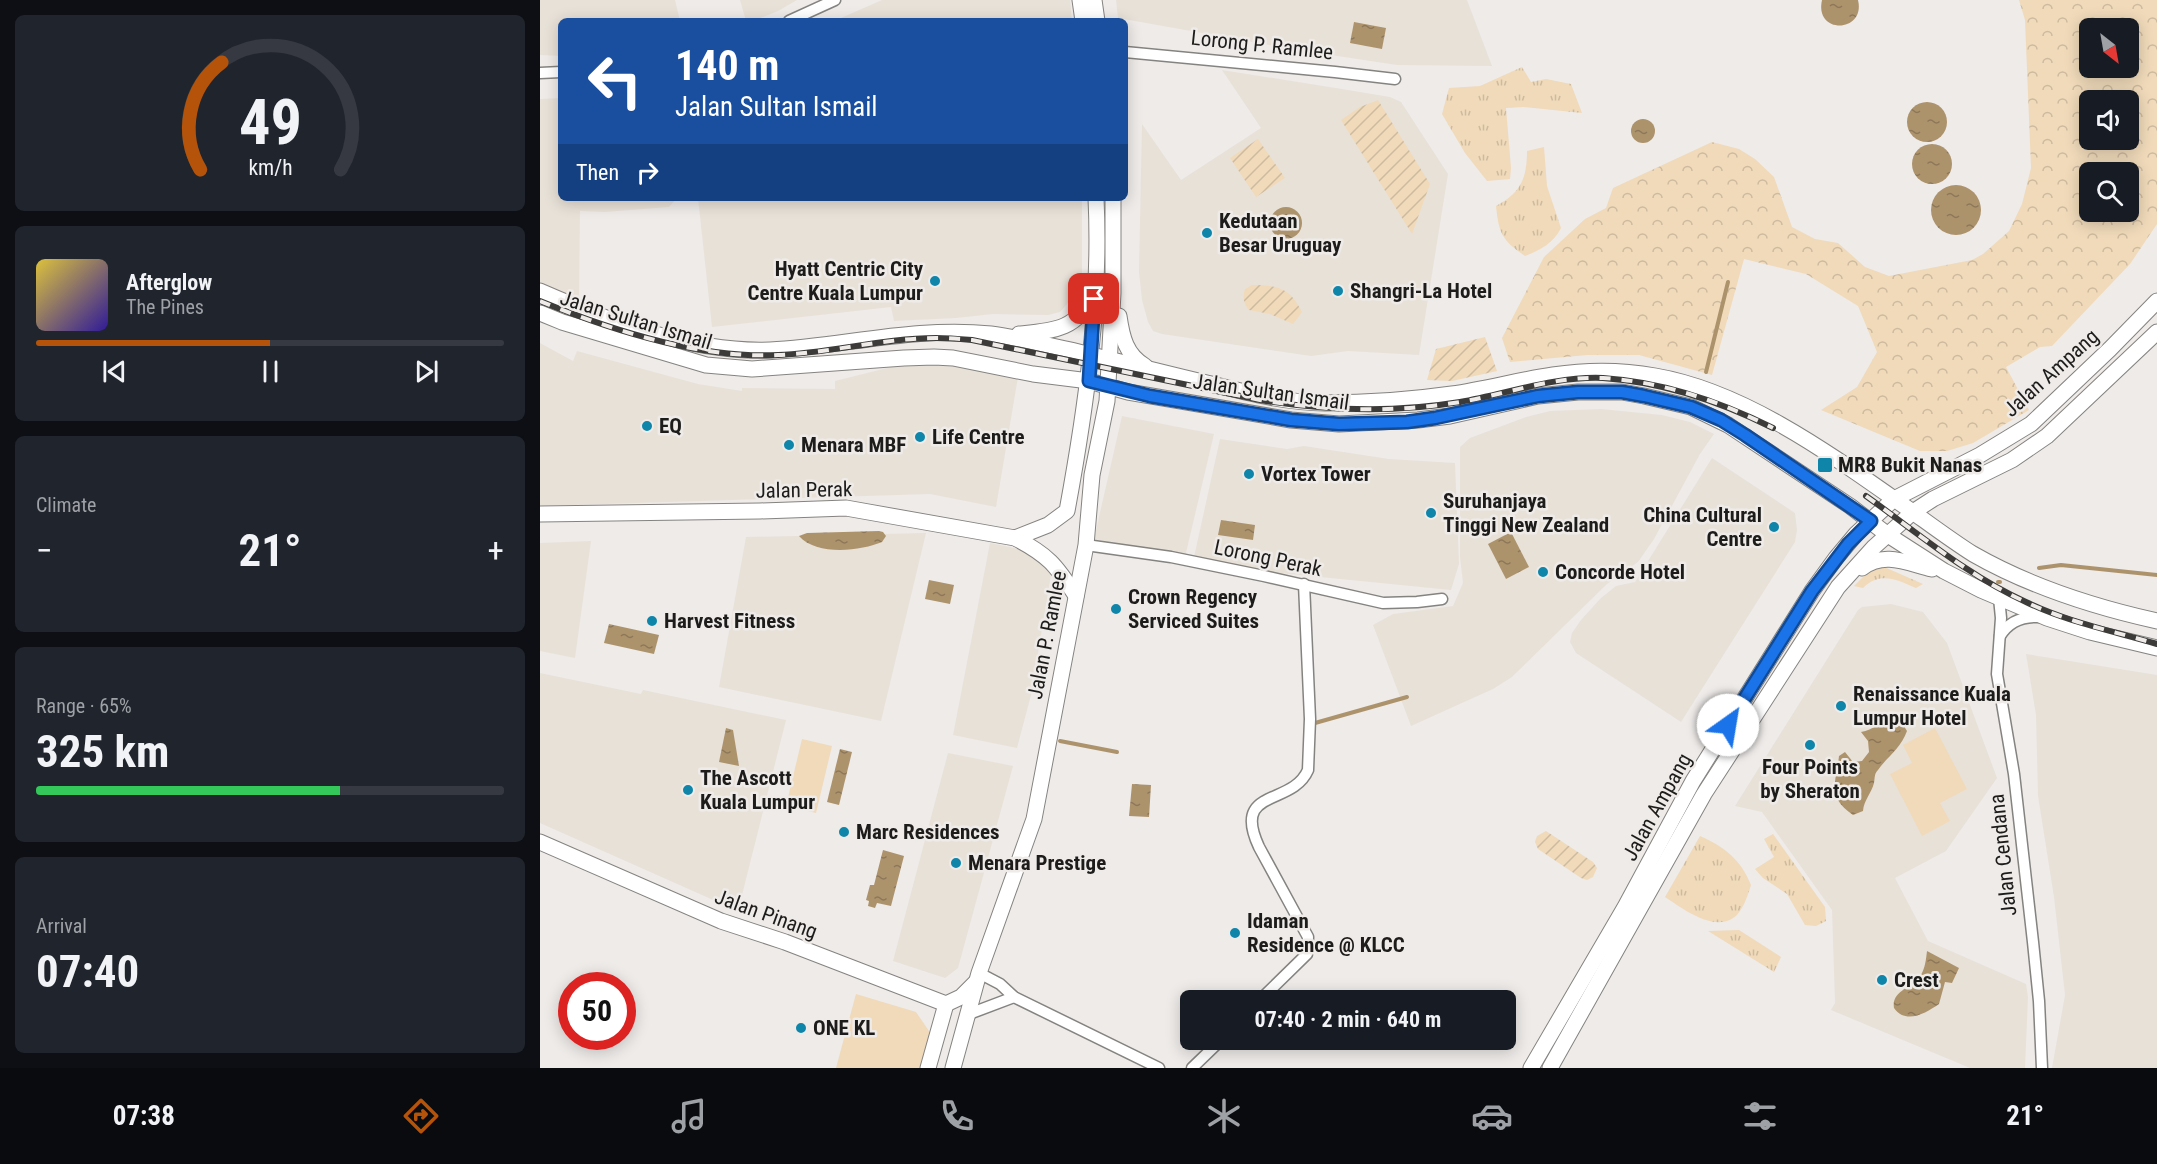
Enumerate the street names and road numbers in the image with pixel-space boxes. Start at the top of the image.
street label: Lorong P. Ramlee [1190,26,1334,64]
street label: Jalan Sultan Ismail [557,285,715,355]
street label: Jalan Ampang [1999,324,2103,422]
street label: Jalan Sultan Ismail [1191,369,1351,415]
street label: Jalan Perak [755,477,853,503]
street label: Lorong Perak [1212,535,1325,581]
street label: Jalan P. Ramlee [1023,569,1071,701]
street label: Jalan Ampang [1618,749,1696,865]
street label: Jalan Cendana [1985,793,2021,917]
street label: Jalan Pinang [711,884,821,944]

